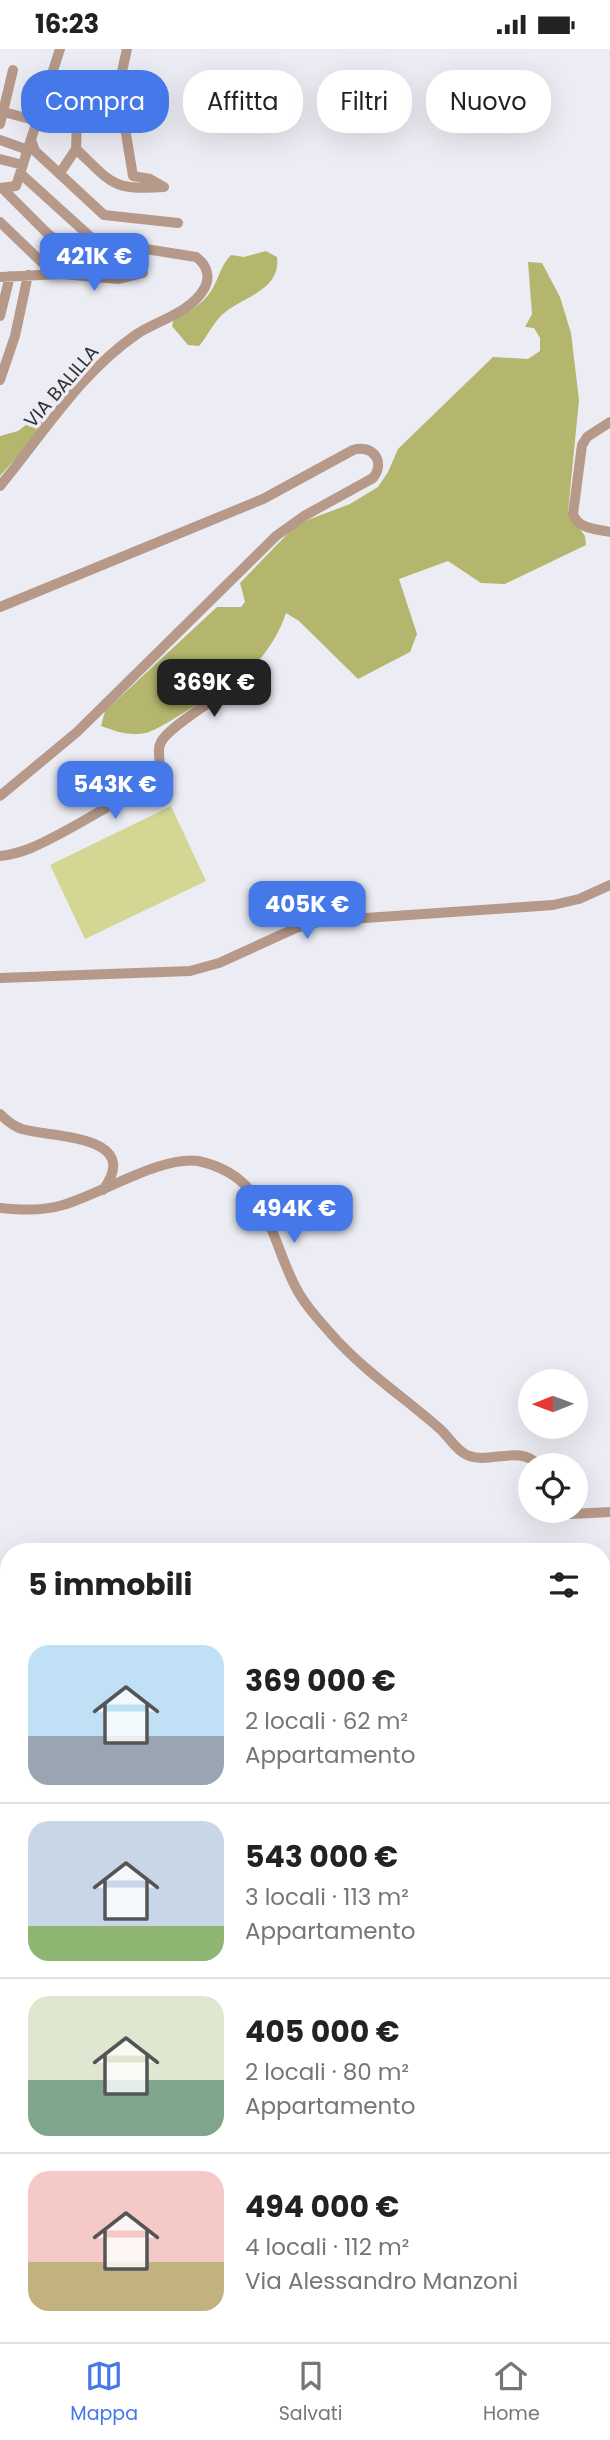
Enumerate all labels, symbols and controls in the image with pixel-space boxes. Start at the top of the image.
text: 16:23 [35,6,99,42]
chip: Compra [21,70,169,133]
chip: Affitta [183,70,303,133]
chip: Filtri [317,70,412,133]
chip: Nuovo [426,70,551,133]
pin: 421K € [37,233,151,293]
text: 421K € [56,240,132,272]
street label: VIA BALILLA [18,339,105,434]
pin: 369K € [157,659,271,719]
text: 369K € [173,666,255,698]
pin: 543K € [58,761,172,821]
text: 543K € [73,768,157,800]
pin: 405K € [250,881,364,941]
text: 405K € [265,888,349,920]
pin: 494K € [237,1185,351,1245]
text: 494K € [252,1192,336,1224]
north arrow [518,1369,588,1439]
map controls [518,1369,588,1523]
button: locate [518,1453,588,1523]
text: 5 immobili [28,1563,192,1606]
icon: filters [545,1566,583,1604]
text: 369 000 € [245,1659,396,1702]
icon: home [84,1673,168,1757]
text: 2 locali · 62 m² [245,1705,408,1737]
text: Appartamento [245,1739,415,1771]
text: 543 000 € [245,1835,398,1878]
icon: home [84,1849,168,1933]
text: 3 locali · 113 m² [245,1881,409,1913]
text: Appartamento [245,1915,415,1947]
text: 405 000 € [245,2010,400,2053]
icon: home [84,2024,168,2108]
text: 2 locali · 80 m² [245,2056,409,2088]
text: Appartamento [245,2090,415,2122]
text: 494 000 € [245,2185,399,2228]
icon: home [84,2199,168,2283]
text: 4 locali · 112 m² [245,2231,409,2263]
text: Via Alessandro Manzoni [245,2265,518,2297]
tab: Mappa [70,2357,138,2428]
tab: Salvati [279,2357,342,2428]
tab: Home [483,2357,540,2428]

